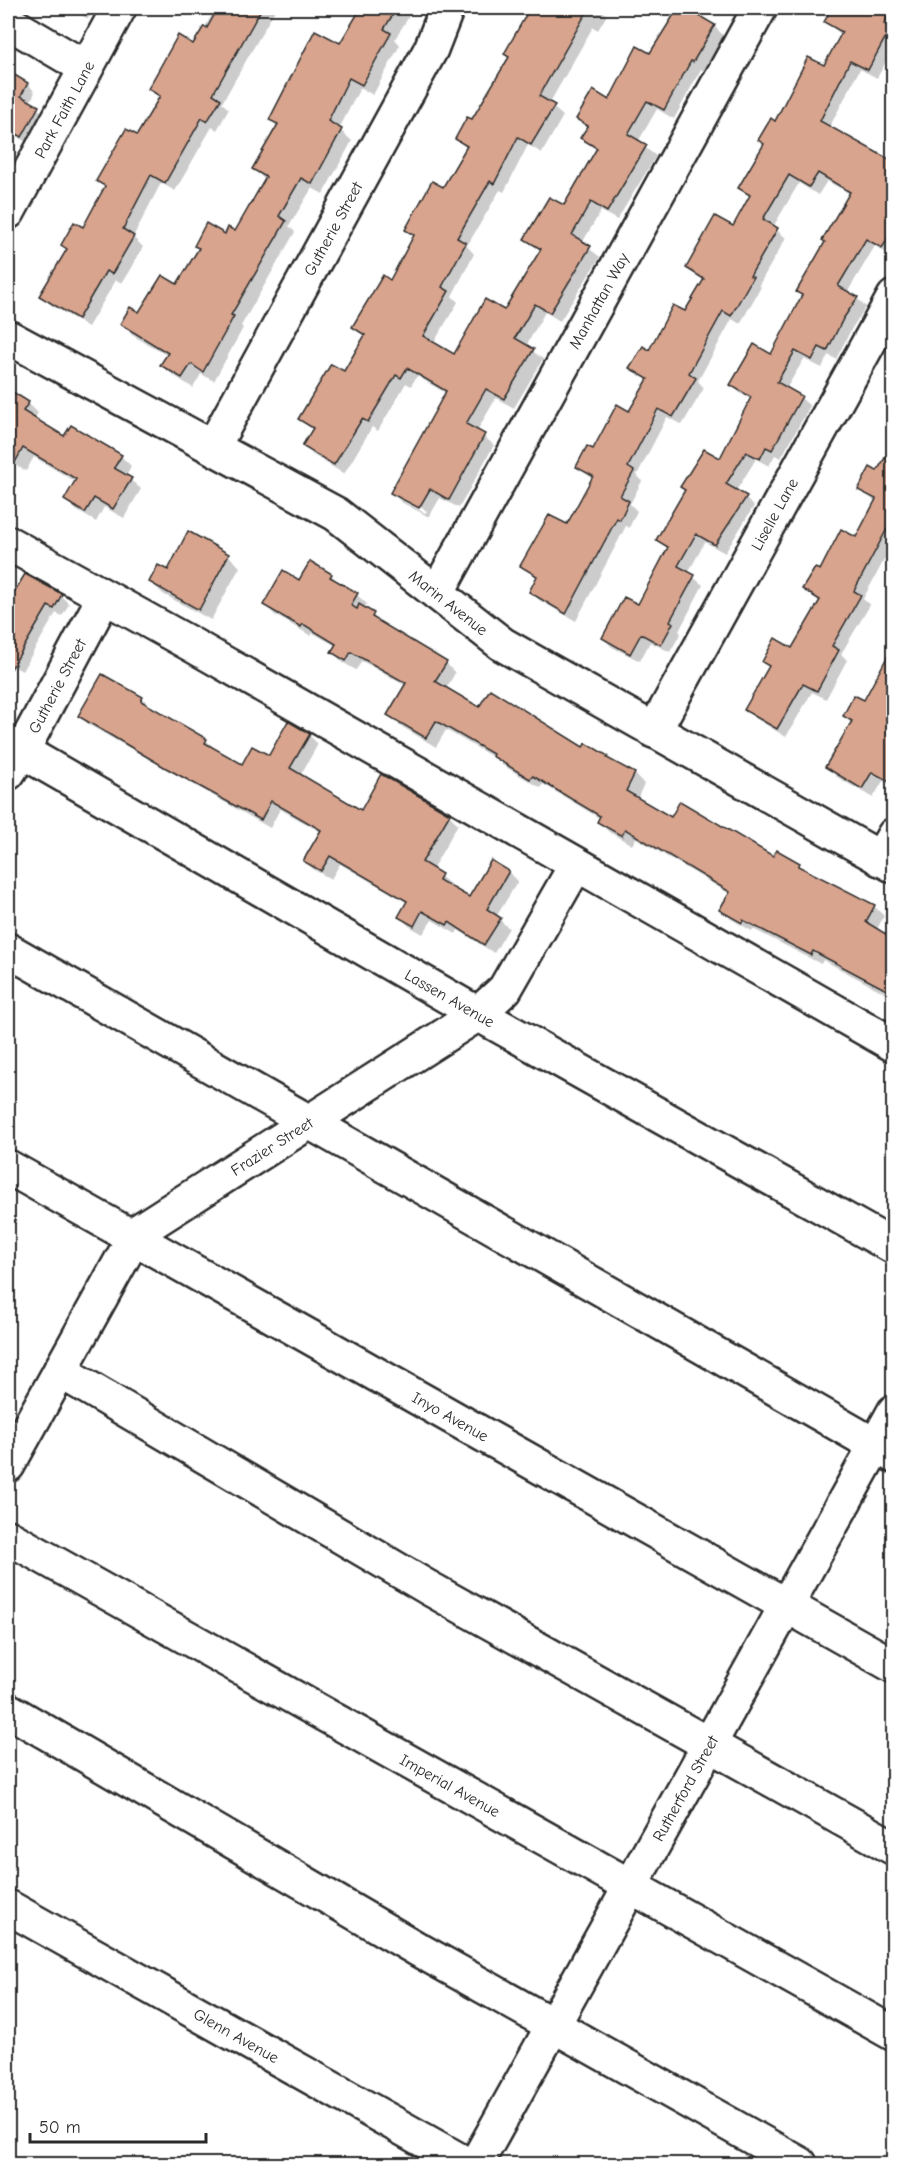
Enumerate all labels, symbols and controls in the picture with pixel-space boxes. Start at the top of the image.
street label: Park Faith Lane [31,58,98,161]
street label: Gutherie Street [301,179,367,279]
street label: Manhattan Way [566,249,633,352]
street label: Liselle Lane [748,475,802,554]
street label: Marin Avenue [405,567,491,639]
street label: Gutherie Street [25,636,90,737]
street label: Lassen Avenue [401,966,497,1031]
street label: Frazier Street [228,1114,317,1180]
street label: Inyo Avenue [409,1389,491,1446]
street label: Rutherford Street [649,1732,722,1844]
street label: Imperial Avenue [396,1751,503,1821]
street label: Glenn Avenue [190,2005,282,2067]
scale bar [30,2106,206,2144]
text: 50 m [39,2117,81,2138]

